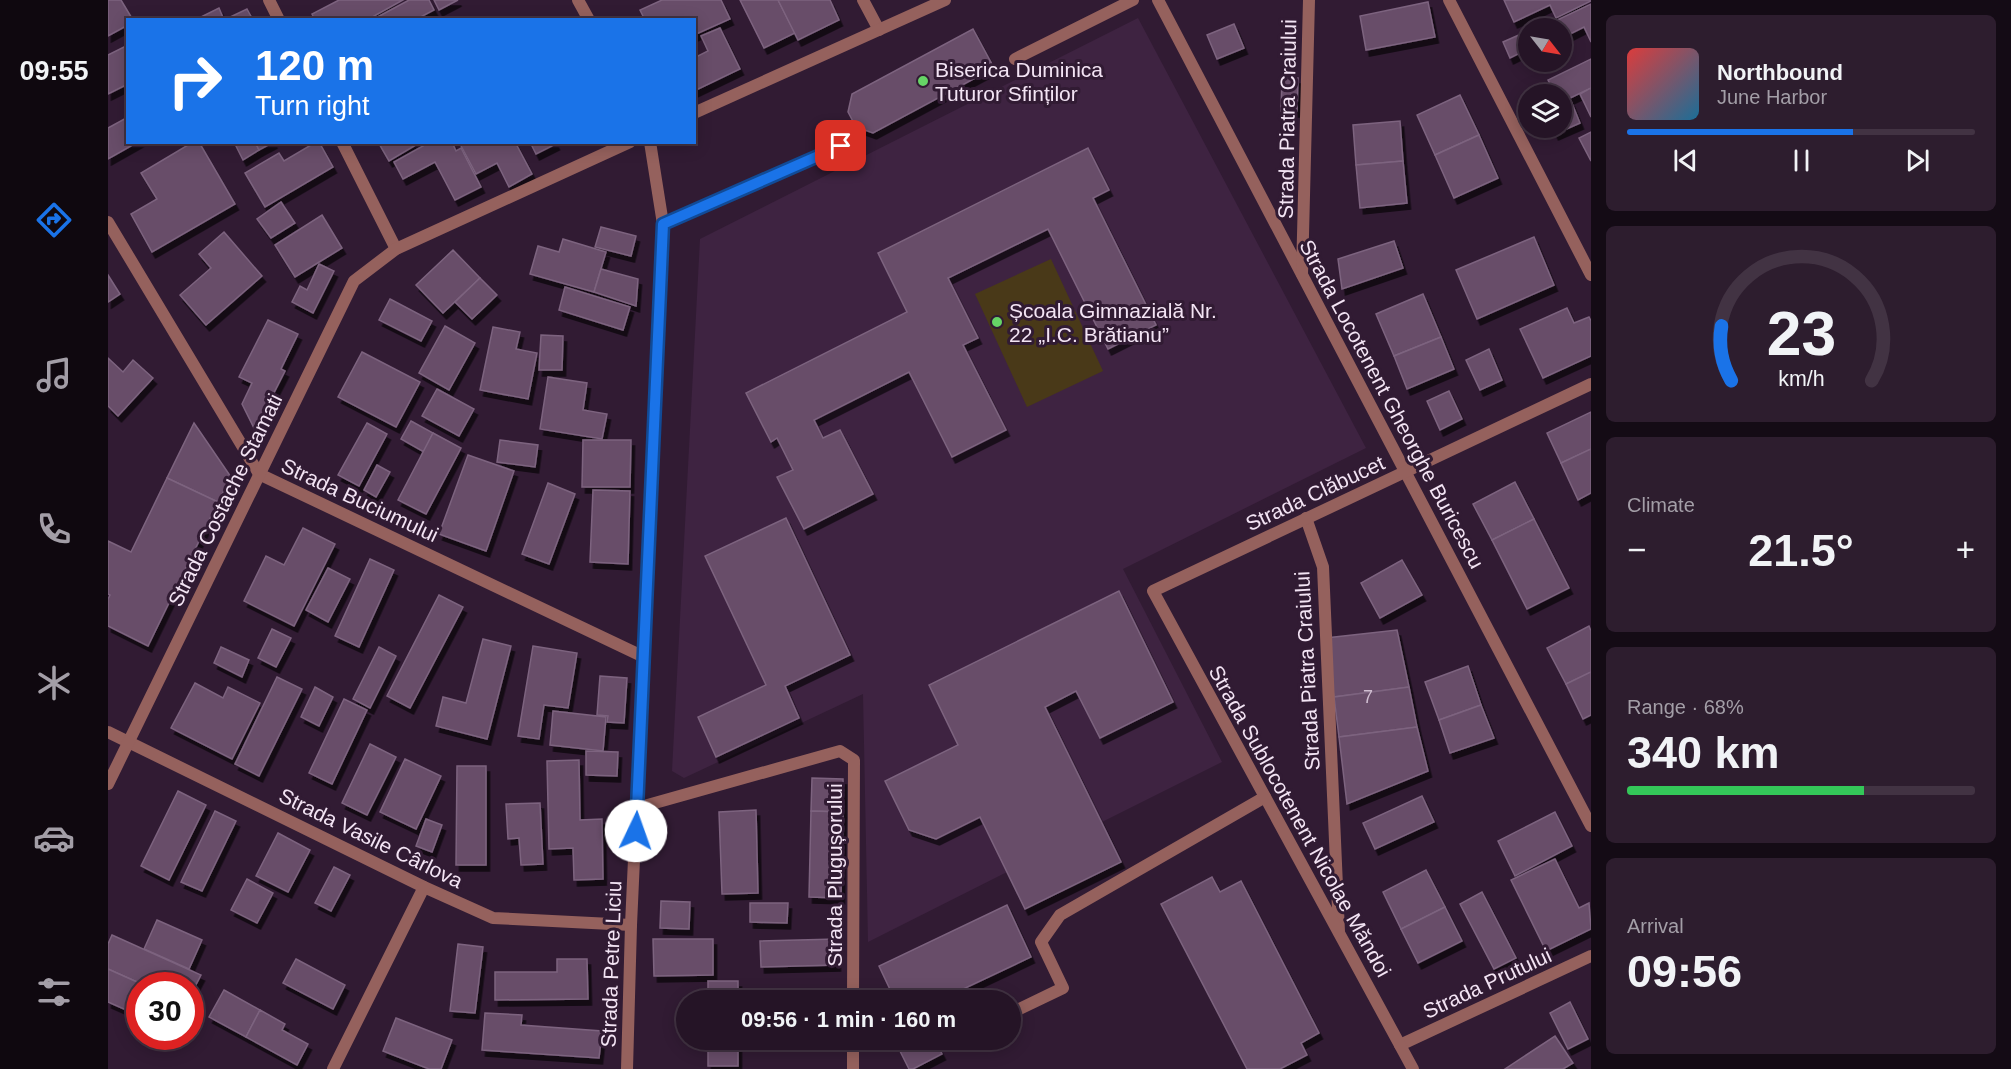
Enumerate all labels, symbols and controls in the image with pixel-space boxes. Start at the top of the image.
north arrow [1518,18,1572,72]
map controls [1518,18,1572,138]
street label: Strada Piatra Craiului [1274,19,1300,219]
icon: right [156,42,234,120]
text: 120 m [255,42,374,89]
text: 09:55 [19,56,89,86]
place label: Biserica Duminica Tuturor Sfinților [935,58,1103,105]
text: Northbound [1717,60,1843,85]
marker: Biserica Duminica Tuturor Sfinților [916,74,930,88]
button: layers [1518,84,1572,138]
text: June Harbor [1717,86,1827,108]
text: Turn right [255,91,370,121]
pin [815,120,866,171]
icon: arrive [824,129,857,162]
icon: previous [1669,144,1702,177]
icon: pause [1785,144,1818,177]
icon: next [1901,144,1934,177]
icon: directions [33,199,75,241]
street label: Strada Locotenent Gheorghe Buricescu [1295,236,1489,572]
place label: Școala Gimnazială Nr. 22 „I.C. Brătianu” [1009,299,1217,346]
text: 23 [1766,299,1836,368]
marker: Școala Gimnazială Nr. 22 „I.C. Brătianu” [990,315,1004,329]
icon: music [33,354,75,396]
text: km/h [1778,367,1824,391]
street label: Strada Costache Stamati [163,390,287,610]
street label: Strada Clăbucet [1242,451,1388,535]
street label: Strada Buciumului [278,454,442,546]
text: Climate [1627,494,1695,516]
icon: phone [33,508,75,550]
text: 21.5° [1748,525,1854,576]
text: − [1627,531,1646,568]
text: + [1956,531,1975,568]
street label: Strada Piatra Craiului [1290,571,1324,771]
street label: Strada Sublocotenent Nicolae Măndoi [1204,661,1396,981]
icon: climate [33,662,75,704]
house number: 7 [1363,687,1373,707]
text: Range · 68% [1627,696,1744,718]
text: 340 km [1627,727,1780,778]
street label: Strada Vasile Cârlova [275,783,467,893]
street label: Strada Plugușorului [823,783,846,967]
position arrow [604,799,668,863]
icon: car [33,817,75,859]
street label: Strada Petre Liciu [597,880,625,1048]
text: Arrival [1627,915,1684,937]
street label: Strada Prutului [1419,943,1555,1023]
text: 09:56 [1627,946,1742,997]
icon: filters [33,971,75,1013]
speed limit sign: 30 [126,972,204,1050]
text: 09:56 · 1 min · 160 m [741,1007,956,1032]

